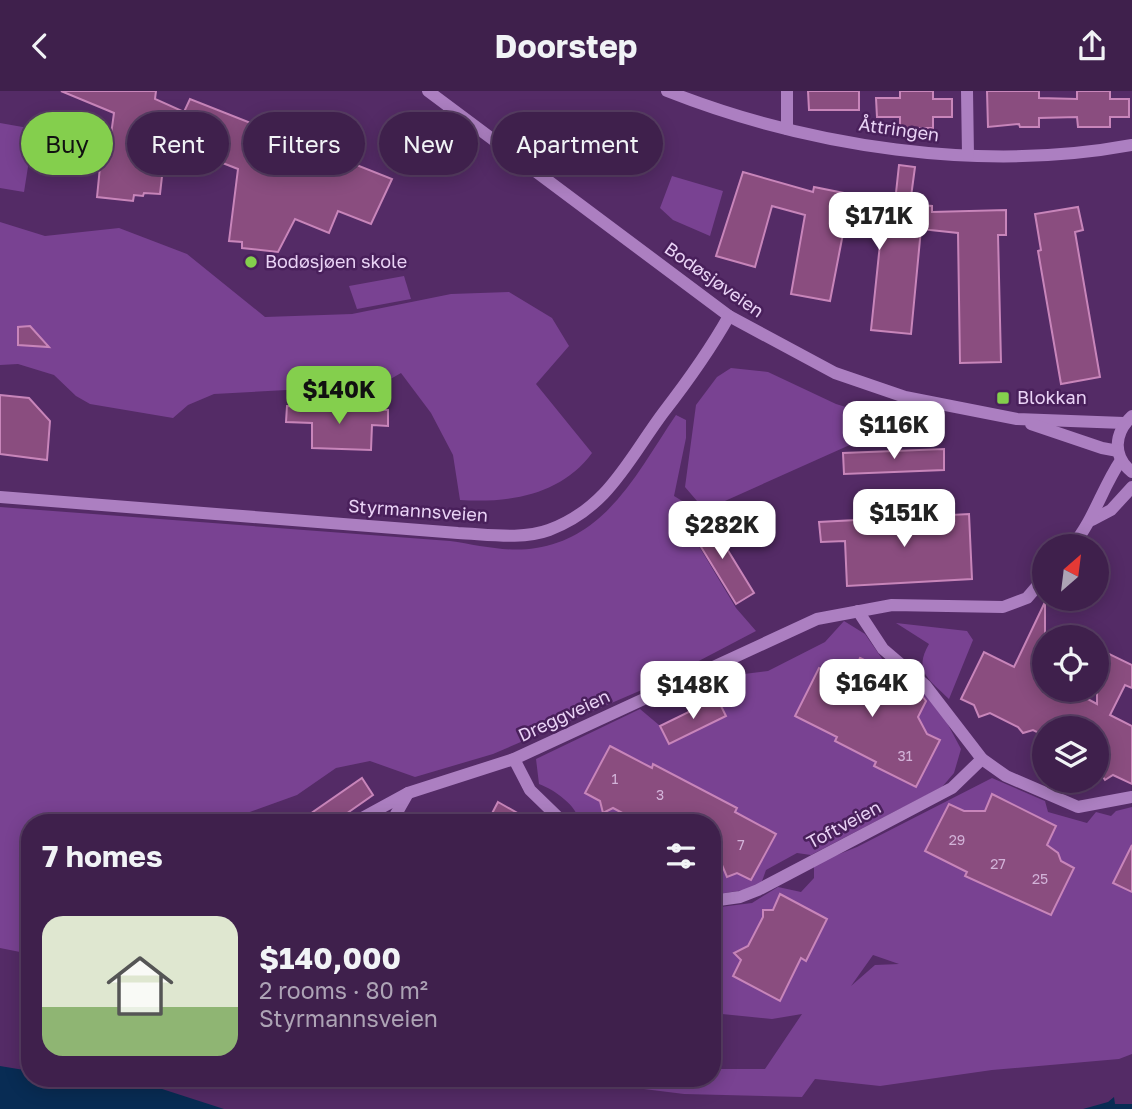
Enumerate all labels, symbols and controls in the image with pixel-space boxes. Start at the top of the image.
icon: back [21,27,59,65]
text: Doorstep [495,27,637,65]
icon: share [1073,27,1111,65]
chip: Buy [21,112,113,175]
chip: Rent [127,112,229,175]
chip: Filters [243,112,365,175]
chip: New [379,112,478,175]
chip: Apartment [492,112,663,175]
street label: Åttringen [857,112,941,146]
pin: $171K [830,193,928,252]
text: $171K [845,201,913,229]
street label: Bodøsjøveien [661,237,768,322]
place label: Bodøsjøen skole [265,250,407,272]
marker: Bodøsjøen skole [243,254,259,270]
pin: $140K [290,367,388,426]
text: $140K [302,375,376,403]
place label: Blokkan [1017,386,1087,408]
marker: Blokkan [995,390,1011,406]
pin: $116K [845,401,943,461]
text: $116K [859,410,929,438]
pin: $151K [855,489,953,549]
street label: Styrmannsveien [347,494,489,526]
text: $151K [869,498,939,526]
pin: $282K [673,501,771,561]
text: $282K [685,510,759,538]
north arrow [1032,534,1110,611]
map controls [1032,534,1109,793]
button: locate [1032,625,1109,702]
pin: $164K [823,659,921,719]
pin: $148K [644,661,742,721]
text: $164K [836,668,908,696]
text: $148K [656,670,730,698]
street label: Dreggveien [514,684,613,746]
button: layers [1032,716,1109,793]
house number: 31 [898,747,913,764]
house number: 1 [612,770,619,787]
house number: 3 [656,786,664,803]
street label: Toftveien [803,795,884,853]
house number: 29 [949,831,965,848]
house number: 7 [737,836,745,853]
icon: filters [662,837,700,875]
text: 7 homes [42,838,163,874]
house number: 27 [990,855,1006,872]
house number: 25 [1032,870,1048,887]
text: $140,000 [259,940,401,976]
icon: home [98,944,182,1028]
text: 2 rooms · 80 m² [259,976,428,1004]
text: Styrmannsveien [259,1004,438,1032]

